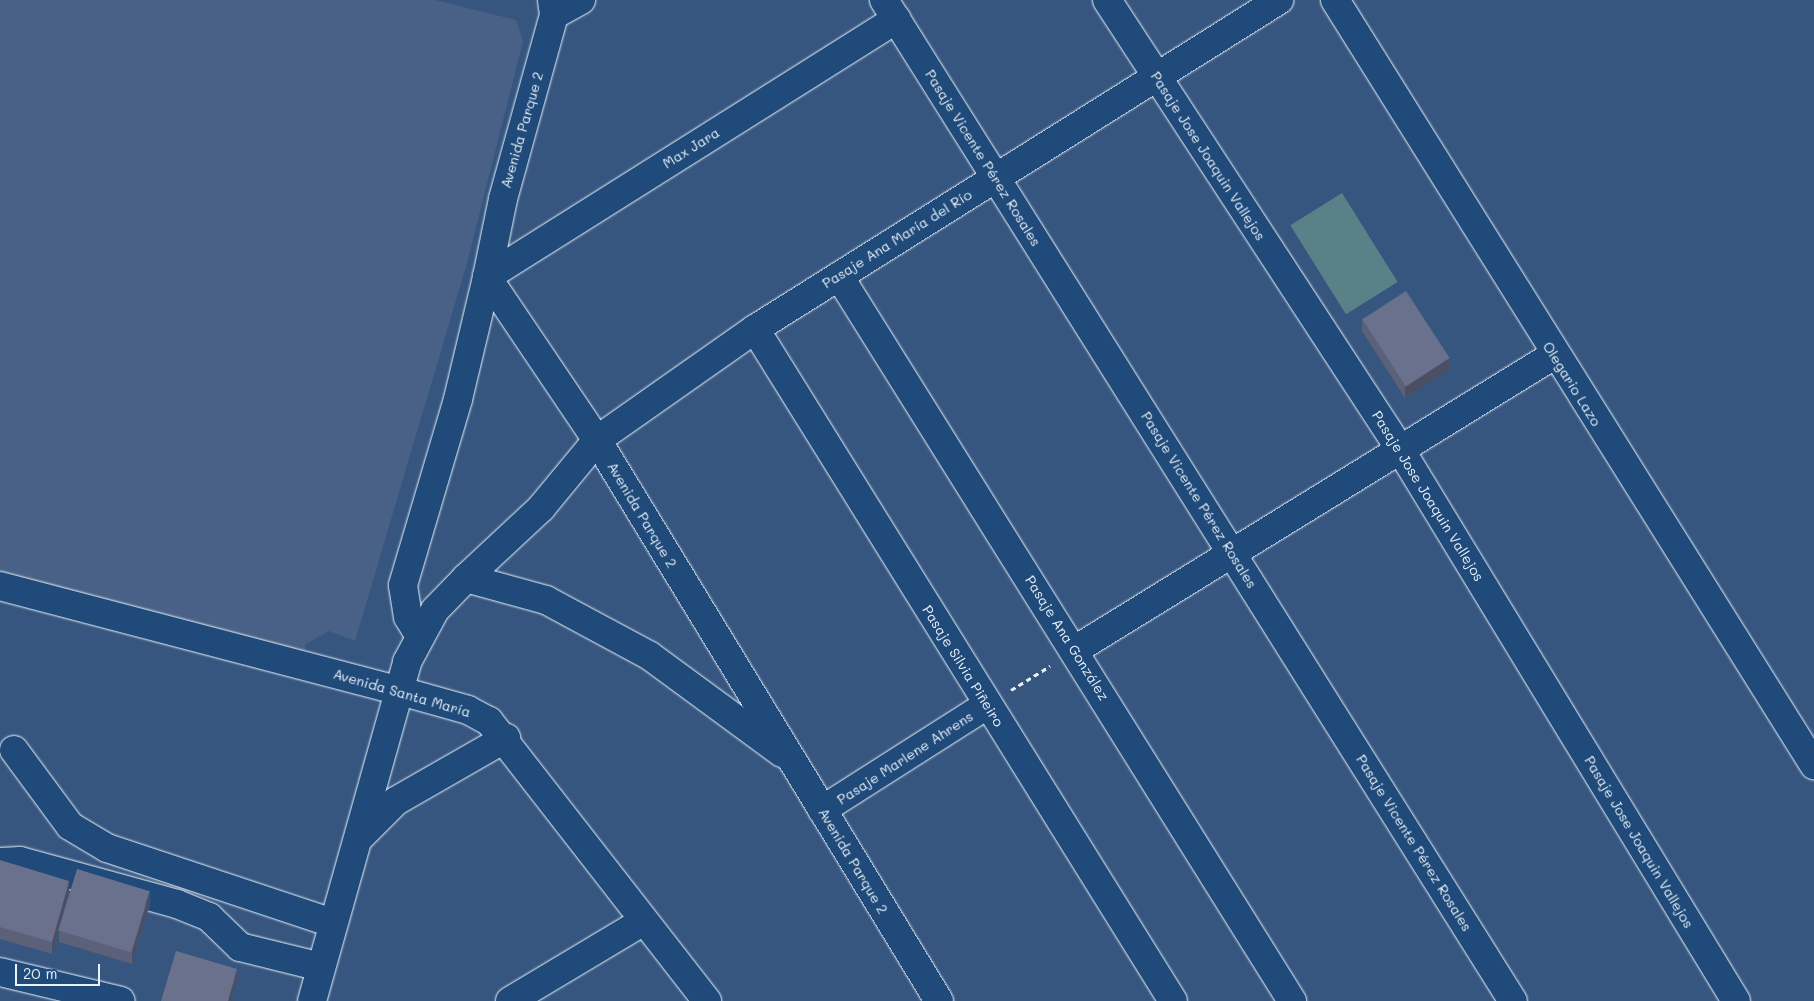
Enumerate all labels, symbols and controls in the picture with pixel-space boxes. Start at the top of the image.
street label: Pasaje Vicente Pérez Rosales [922,67,1044,249]
street label: Pasaje Jose Joaquin Vallejos [1147,69,1269,243]
street label: Avenida Parque 2 [497,70,547,190]
street label: Max Jara [660,124,722,172]
street label: Pasaje Ana María del Río [819,186,975,292]
street label: Olegario Lazo [1539,339,1605,429]
street label: Pasaje Jose Joaquin Vallejos [1368,408,1488,584]
street label: Pasaje Vicente Pérez Rosales [1138,409,1260,591]
street label: Avenida Parque 2 [604,459,680,571]
street label: Pasaje Ana González [1022,572,1112,704]
street label: Pasaje Silvia Piñeiro [919,602,1007,730]
street label: Avenida Santa María [331,665,473,721]
street label: Pasaje Marlene Ahrens [834,708,976,808]
street label: Pasaje Vicente Pérez Rosales [1353,752,1475,934]
street label: Pasaje Jose Joaquin Vallejos [1581,753,1697,931]
street label: Avenida Parque 2 [815,805,891,917]
scale bar [18,954,102,986]
text: 20 m [23,963,57,983]

